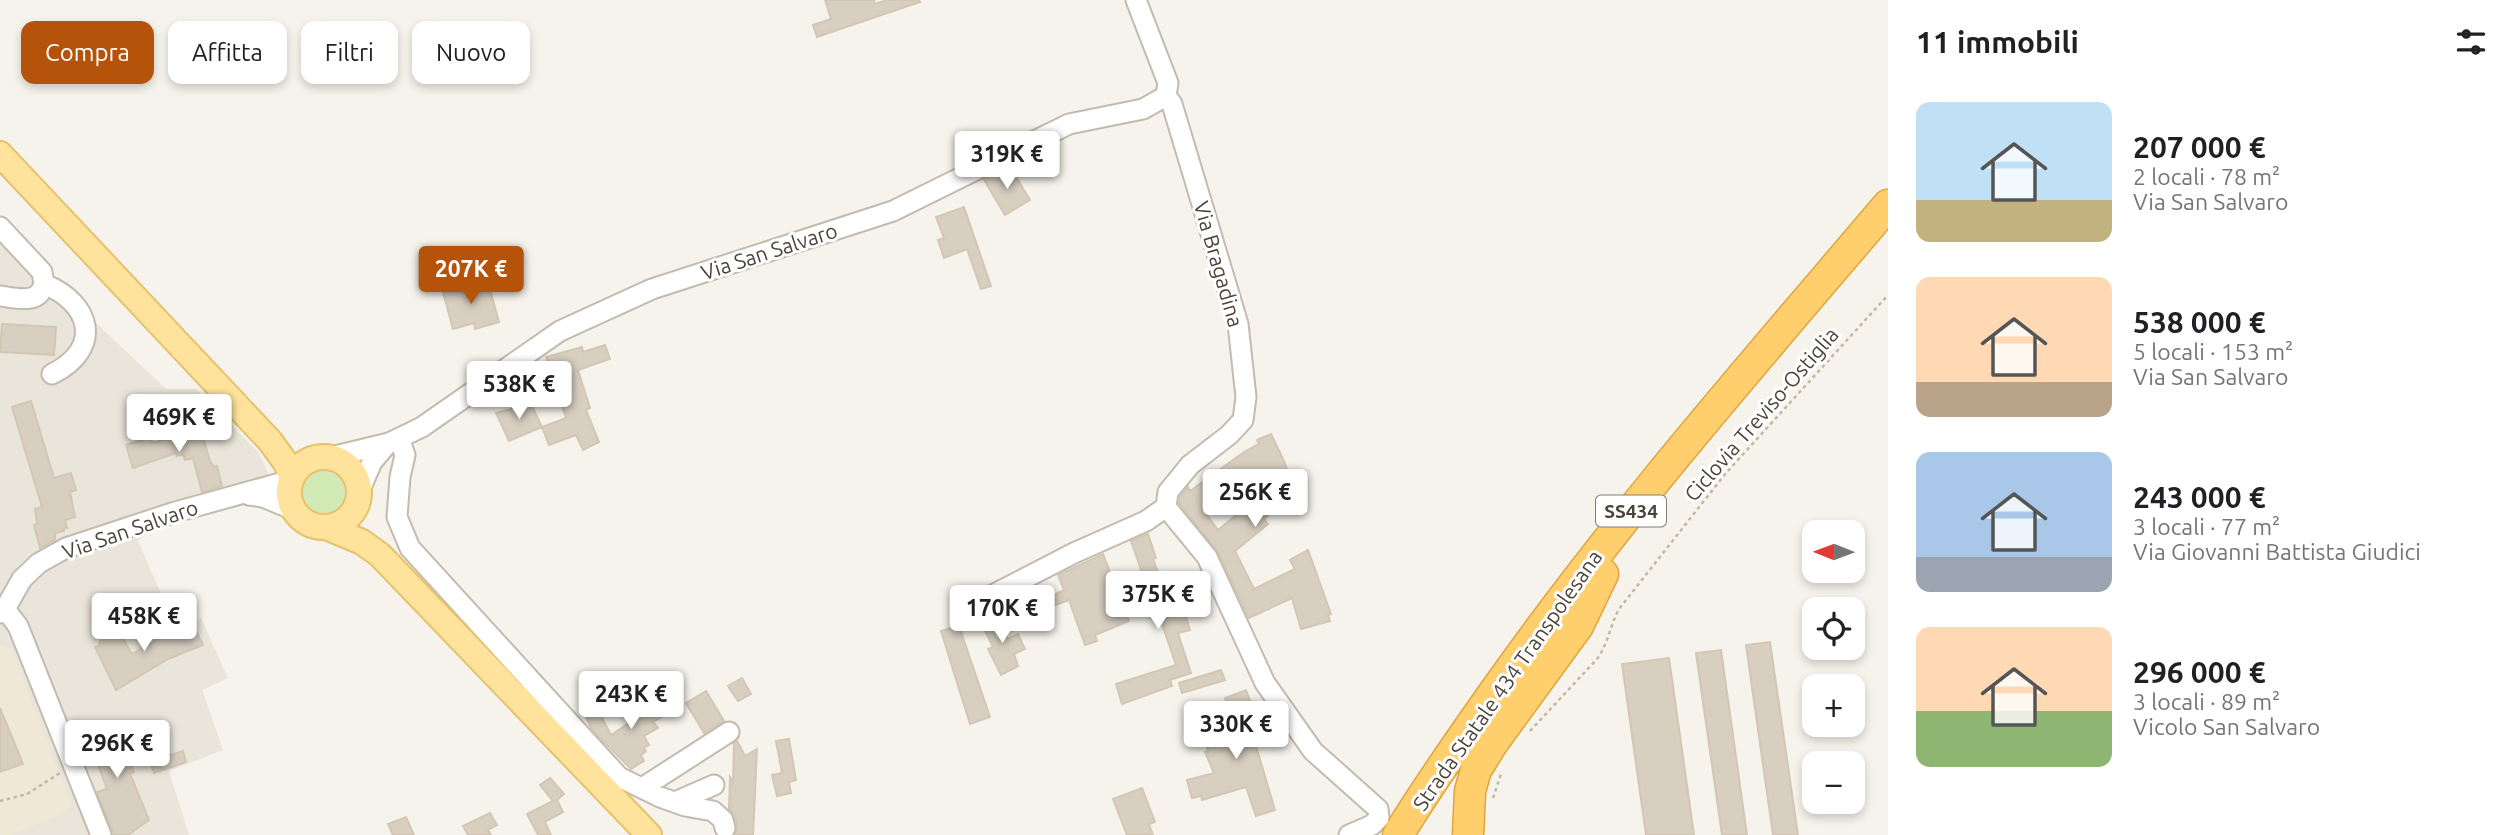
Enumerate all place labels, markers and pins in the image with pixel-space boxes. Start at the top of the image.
pin: 319K € [950,132,1064,191]
pin: 207K € [414,246,528,306]
pin: 538K € [462,362,576,421]
pin: 469K € [122,394,236,454]
pin: 256K € [1198,470,1312,529]
pin: 375K € [1101,572,1215,631]
pin: 170K € [945,586,1059,645]
pin: 458K € [87,594,201,653]
pin: 243K € [574,672,688,731]
pin: 330K € [1179,702,1293,761]
pin: 296K € [60,720,174,780]

